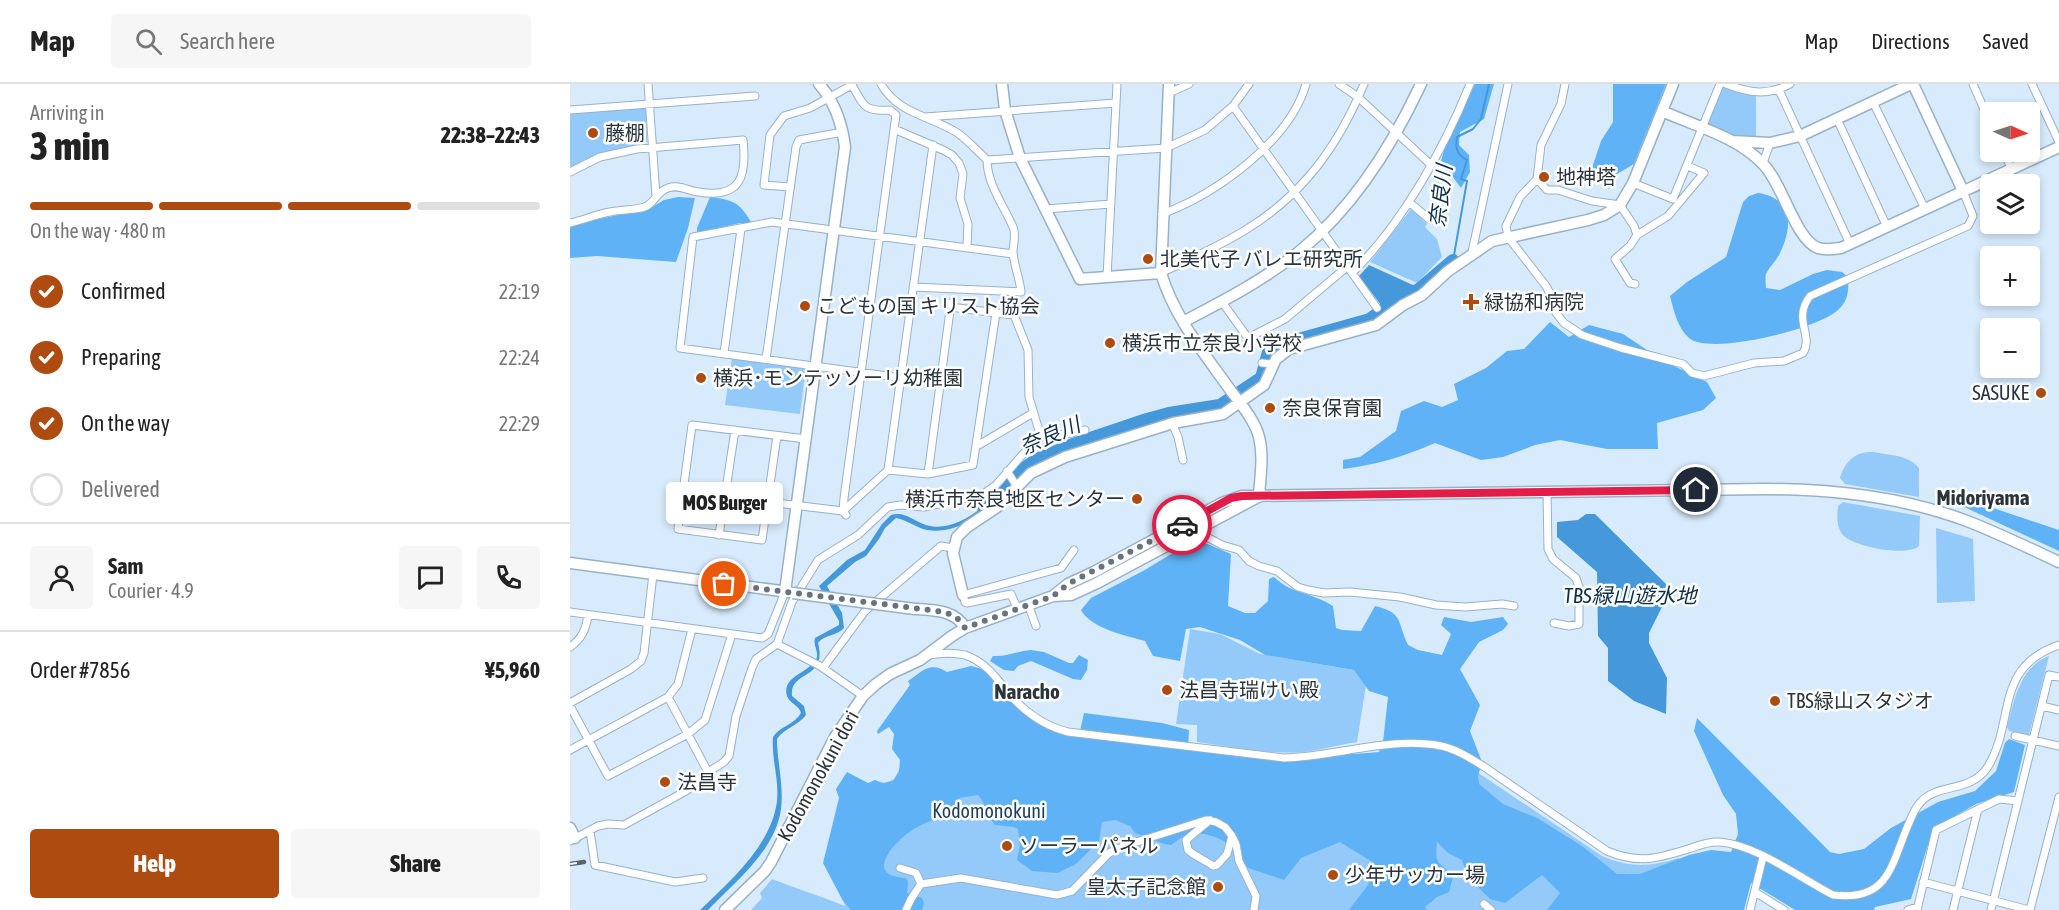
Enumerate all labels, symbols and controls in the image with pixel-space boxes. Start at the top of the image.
search box [111,14,531,68]
text: Map [30,25,75,57]
icon: search [132,25,165,58]
text: Search here [180,28,275,54]
text: Map [1804,29,1838,53]
text: Directions [1871,29,1950,53]
text: Saved [1983,29,2029,53]
text: Arriving in [30,101,104,124]
north arrow [1980,102,2040,162]
map controls [1980,102,2040,378]
place label: 藤棚 [605,121,645,144]
text: 22:38–22:43 [441,122,540,148]
text: 3 min [30,124,110,168]
marker: 藤棚 [586,126,600,140]
water label: 奈良川 [1424,161,1456,229]
place label: 地神塔 [1556,165,1616,188]
marker: 地神塔 [1537,170,1551,184]
button: layers [1980,174,2040,234]
text: On the way · 480 m [30,219,166,242]
button: + [1980,246,2040,306]
place label: 北美代子 バレエ研究所 [1160,247,1363,270]
marker: 北美代子 バレエ研究所 [1141,252,1155,266]
icon: check [30,275,63,308]
text: Confirmed [81,278,166,304]
text: 22:19 [499,280,540,303]
place label: 緑協和病院 [1484,290,1584,313]
marker: 緑協和病院 [1462,293,1480,311]
place label: こどもの国 キリスト協会 [817,294,1040,317]
marker: こどもの国 キリスト協会 [798,299,812,313]
button: − [1980,318,2040,378]
place label: 横浜市立奈良小学校 [1122,331,1302,354]
marker: 横浜市立奈良小学校 [1103,336,1117,350]
icon: check [30,341,63,374]
text: Preparing [81,344,161,370]
text: 22:24 [499,346,540,369]
place label: 横浜･モンテッソーリ幼稚園 [713,366,963,389]
marker: 横浜･モンテッソーリ幼稚園 [694,371,708,385]
place label: SASUKE [1972,381,2029,404]
marker: SASUKE [2034,386,2048,400]
place label: 奈良保育園 [1282,396,1382,419]
marker: 奈良保育園 [1263,401,1277,415]
icon: check [30,407,63,440]
text: On the way [81,410,170,436]
water label: 奈良川 [1016,411,1085,458]
text: 22:29 [499,412,540,435]
pin [1670,464,1721,515]
icon: home [1679,473,1712,506]
text: Delivered [81,476,160,502]
callout: MOS Burger [666,482,783,524]
district label: Midoriyama [1937,485,2030,509]
place label: 横浜市奈良地区センター [905,487,1125,510]
text: MOS Burger [683,491,766,514]
marker: 横浜市奈良地区センター [1130,492,1144,506]
courier [1152,495,1212,555]
icon: car [1166,509,1199,542]
button: person [30,546,93,609]
button: chat [399,546,462,609]
button: phone [477,546,540,609]
text: Sam [108,553,143,579]
pin [698,558,749,609]
icon: bag [707,567,740,600]
text: Courier · 4.9 [108,579,194,602]
water label: TBS緑山遊水地 [1564,583,1698,607]
text: Order #7856 [30,657,130,683]
text: ¥5,960 [485,657,540,683]
place label: 法昌寺瑞けい殿 [1179,678,1319,701]
district label: Naracho [994,679,1060,703]
marker: 法昌寺瑞けい殿 [1160,683,1174,697]
place label: TBS緑山スタジオ [1787,689,1934,712]
marker: TBS緑山スタジオ [1768,694,1782,708]
street label: Kodomonokuni dori [772,707,863,845]
place label: 法昌寺 [677,770,737,793]
marker: 法昌寺 [658,775,672,789]
park label: Kodomonokuni [932,799,1046,822]
button: Help [30,829,279,898]
button: Share [291,829,540,898]
place label: ソーラーパネル [1019,834,1159,857]
marker: ソーラーパネル [1000,839,1014,853]
place label: 少年サッカー場 [1345,863,1485,886]
marker: 少年サッカー場 [1326,868,1340,882]
place label: 皇太子記念館 [1086,875,1206,898]
marker: 皇太子記念館 [1211,880,1225,894]

